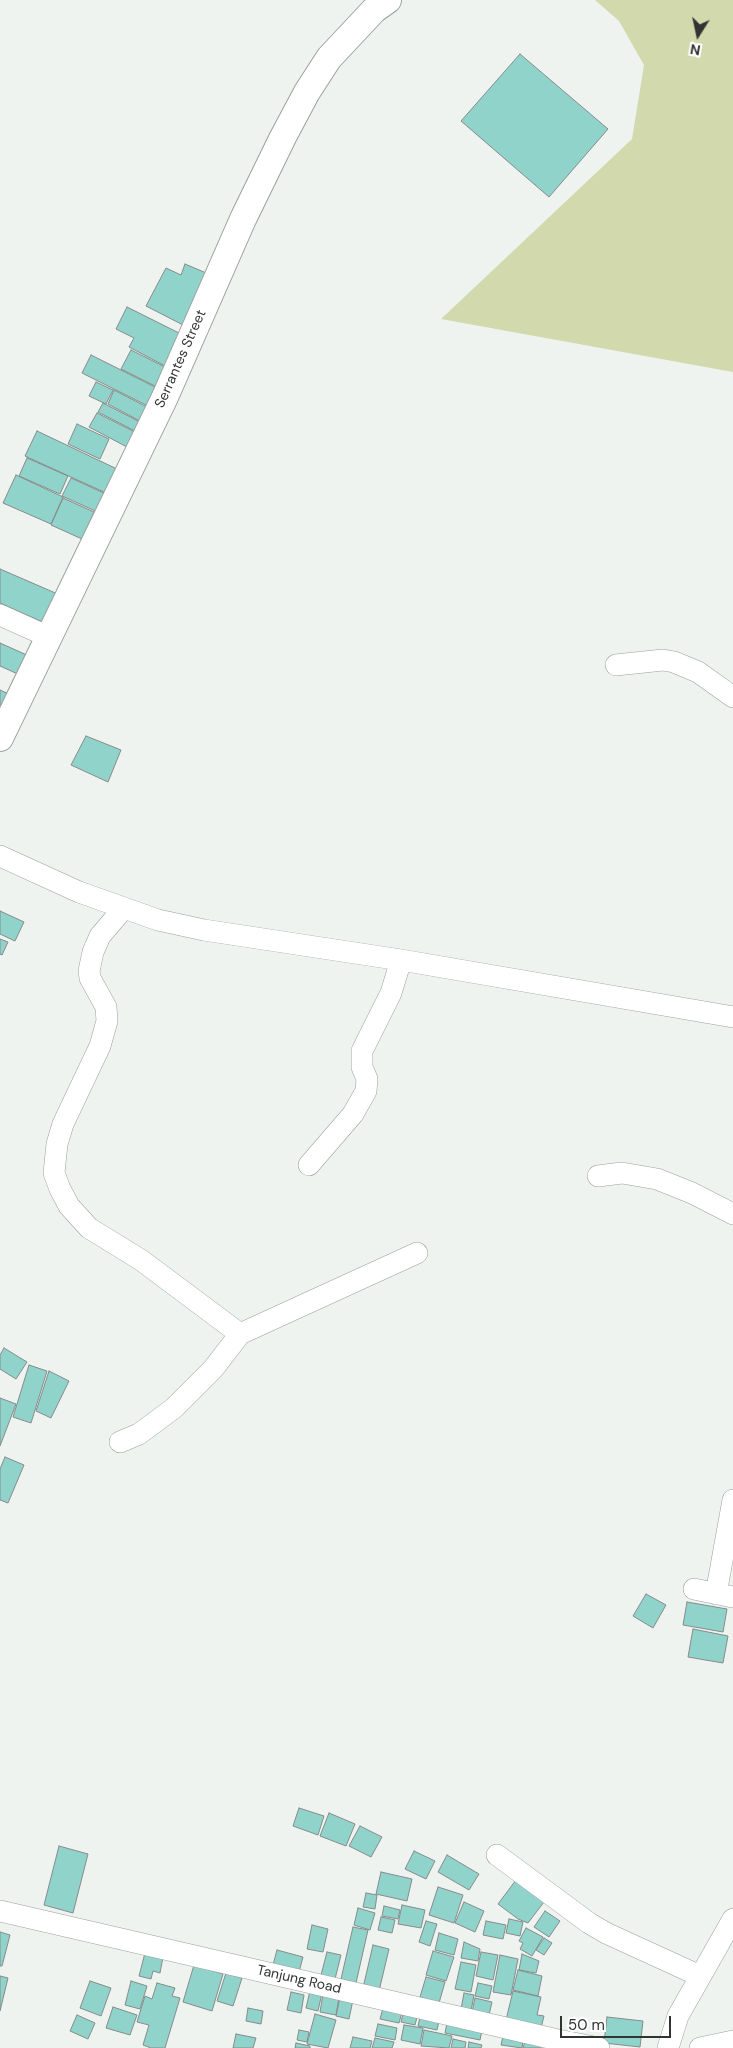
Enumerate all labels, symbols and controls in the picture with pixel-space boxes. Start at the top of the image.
north arrow [673,10,723,60]
text: N [689,40,702,60]
street label: Serrantes Street [152,307,210,411]
street label: Tanjung Road [255,1962,343,1998]
scale bar [563,2006,674,2038]
text: 50 m [568,2015,605,2035]

